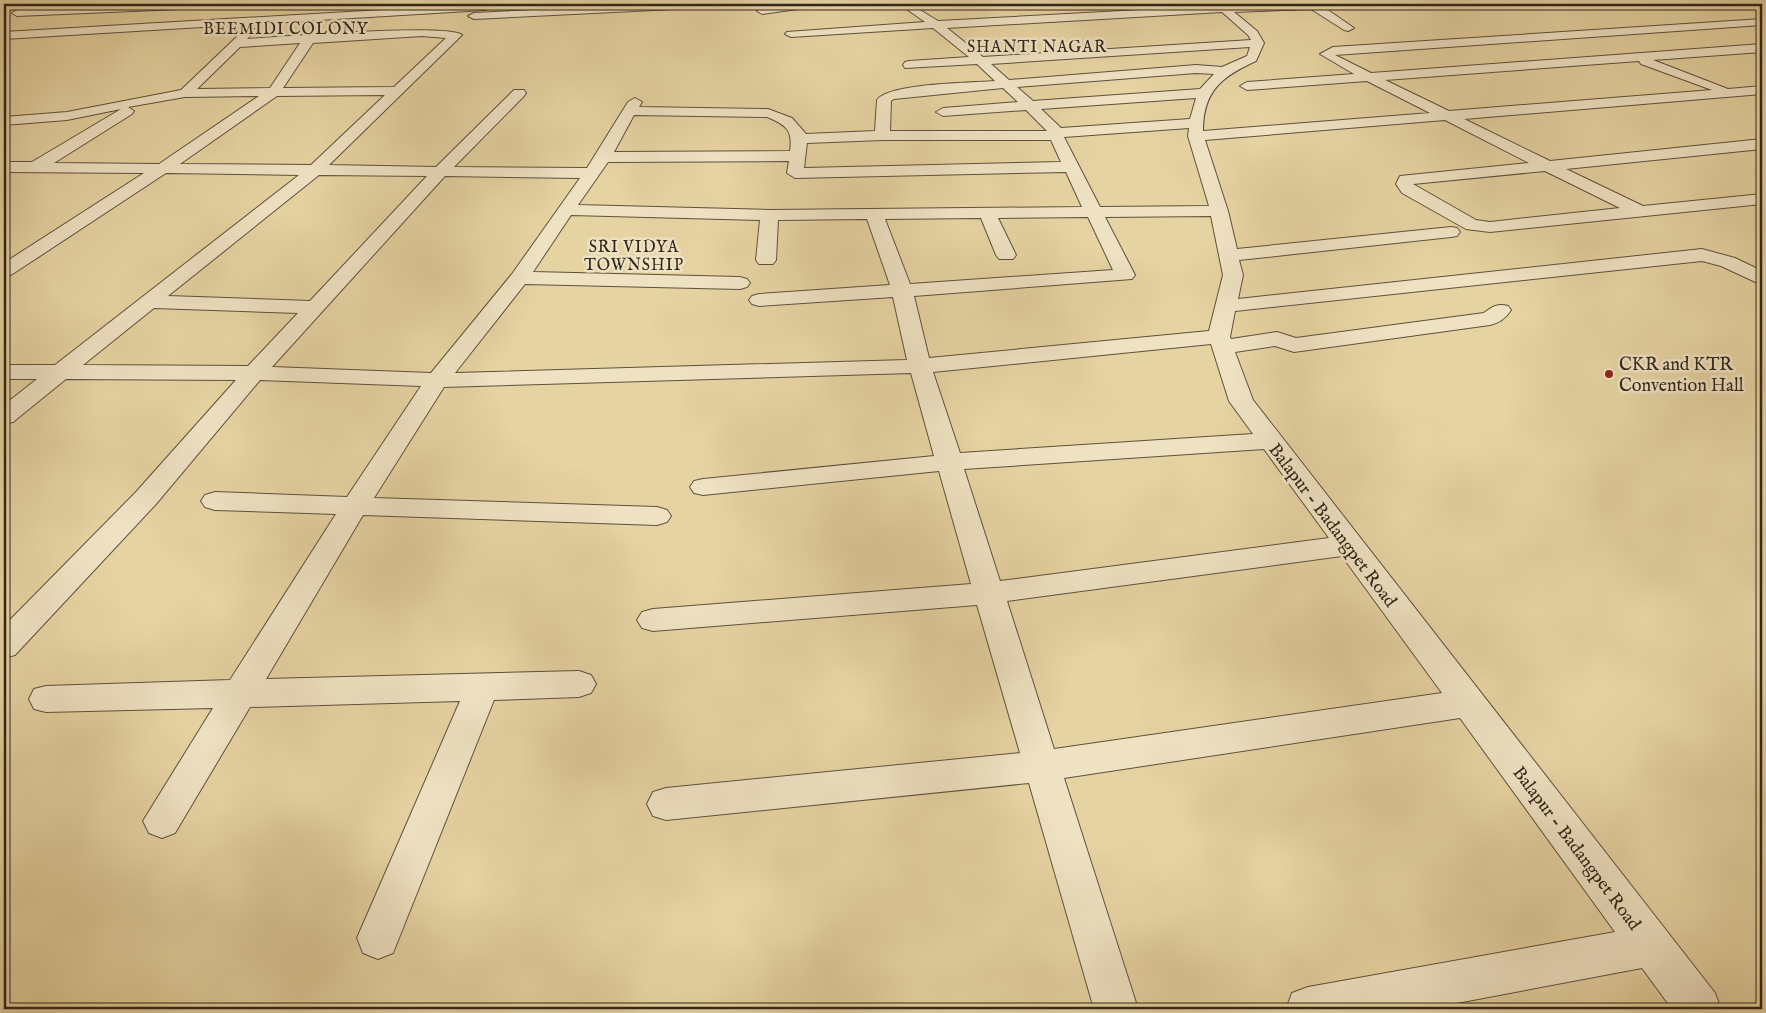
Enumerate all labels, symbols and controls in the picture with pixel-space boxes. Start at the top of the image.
district label: BEEMIDI COLONY [203,20,369,40]
district label: SHANTI NAGAR [967,38,1107,58]
district label: SRI VIDYA TOWNSHIP [584,238,684,276]
place label: CKR and KTR Convention Hall [1619,354,1744,398]
marker: CKR and KTR Convention Hall [1603,368,1615,380]
street label: Balapur - Badangpet Road [1263,439,1401,613]
street label: Balapur - Badangpet Road [1507,762,1645,936]

